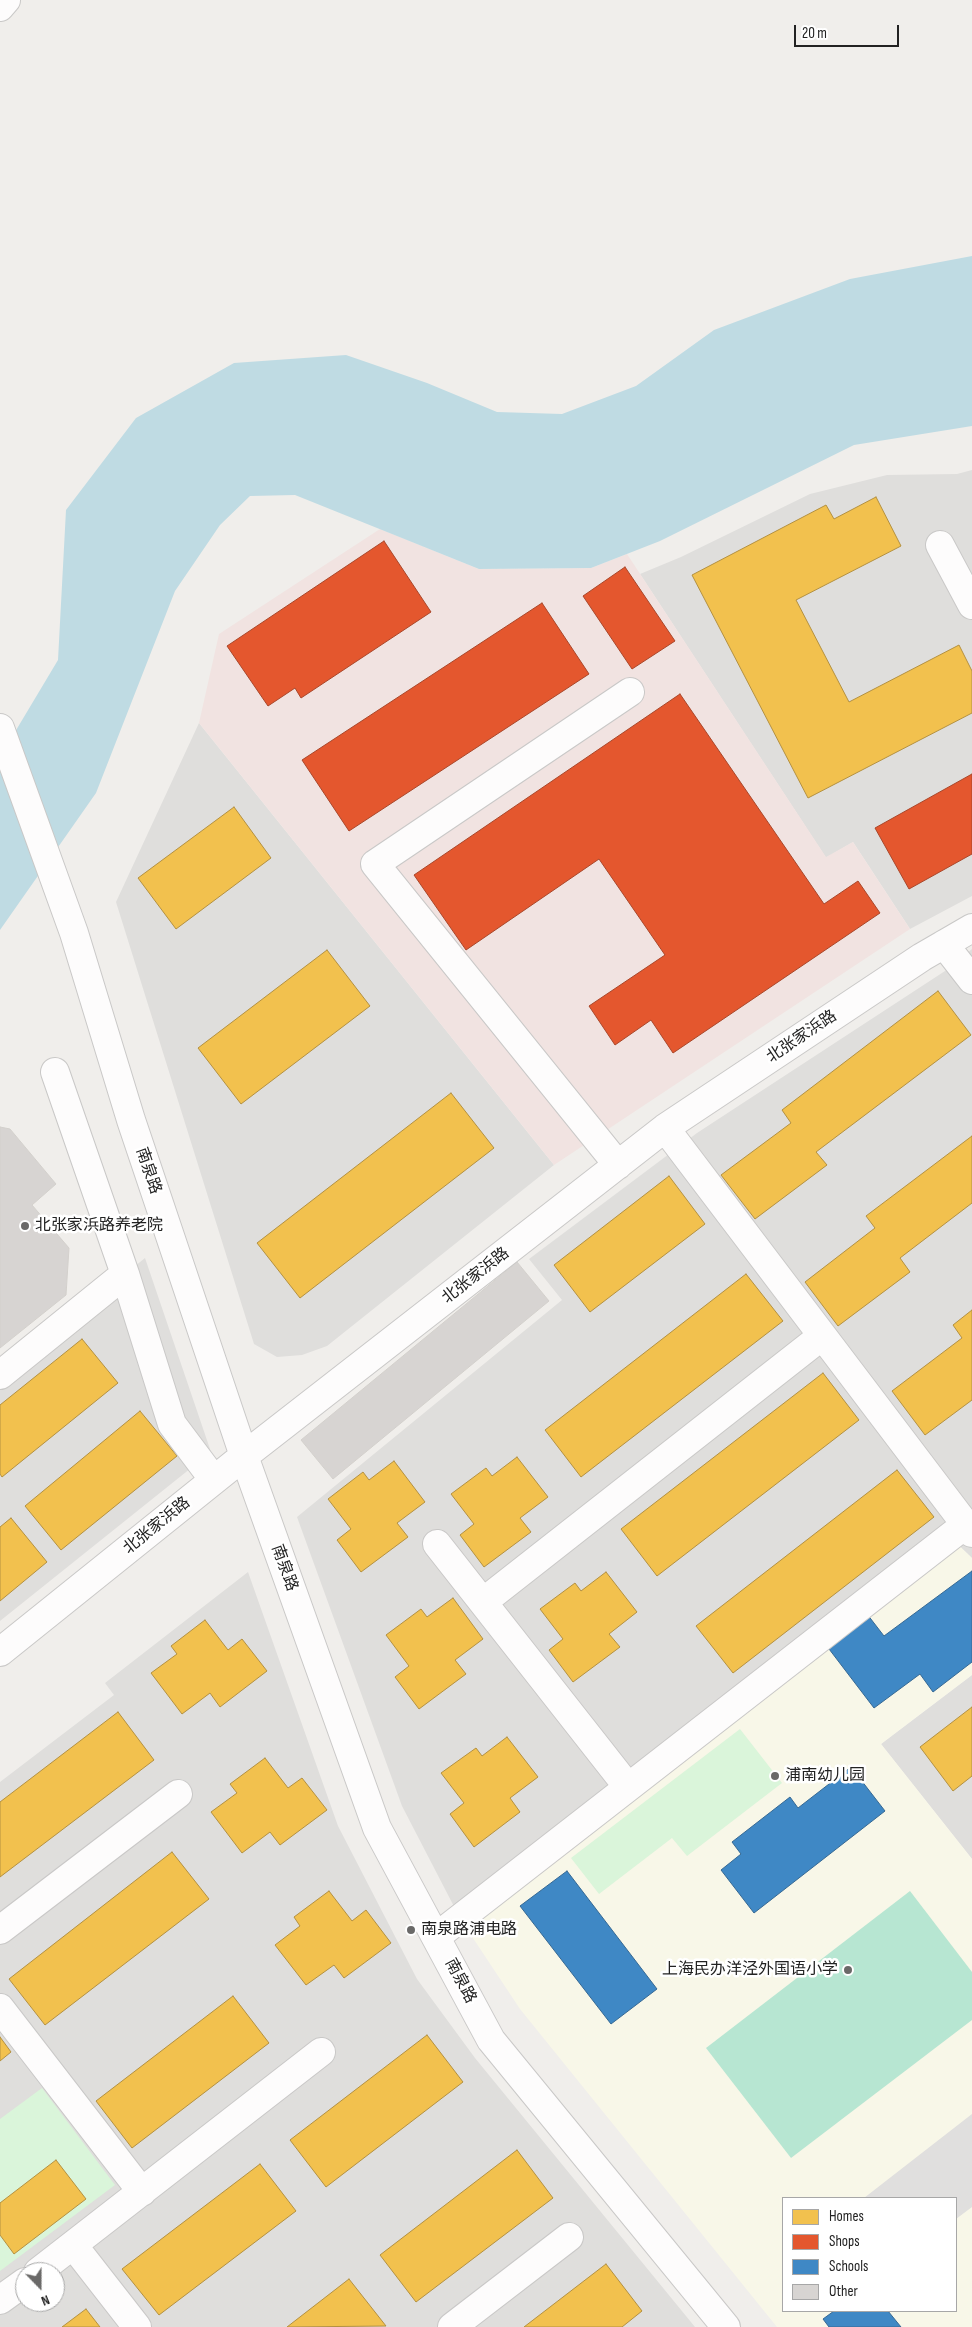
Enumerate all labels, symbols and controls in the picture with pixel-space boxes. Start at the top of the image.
scale bar [797,15,902,47]
text: 20 m [802,24,827,43]
street label: 北张家浜路 [763,1007,841,1067]
street label: 南泉路 [131,1145,165,1197]
place label: 北张家浜路养老院 [35,1216,163,1236]
marker: 北张家浜路养老院 [19,1220,31,1232]
street label: 北张家浜路 [439,1244,513,1308]
street label: 北张家浜路 [120,1493,194,1559]
street label: 南泉路 [267,1542,301,1594]
place label: 浦南幼儿园 [785,1766,865,1786]
marker: 浦南幼儿园 [769,1770,781,1782]
place label: 南泉路浦电路 [421,1920,517,1940]
marker: 南泉路浦电路 [405,1924,417,1936]
street label: 南泉路 [440,1955,480,2007]
place label: 上海民办洋泾外国语小学 [662,1960,838,1980]
marker: 上海民办洋泾外国语小学 [842,1964,854,1976]
legend [782,2197,957,2312]
text: Homes [829,2207,864,2226]
text: Shops [829,2232,860,2251]
text: Schools [829,2257,868,2276]
north arrow [15,2262,65,2312]
text: Other [829,2282,858,2301]
text: N [39,2291,52,2310]

